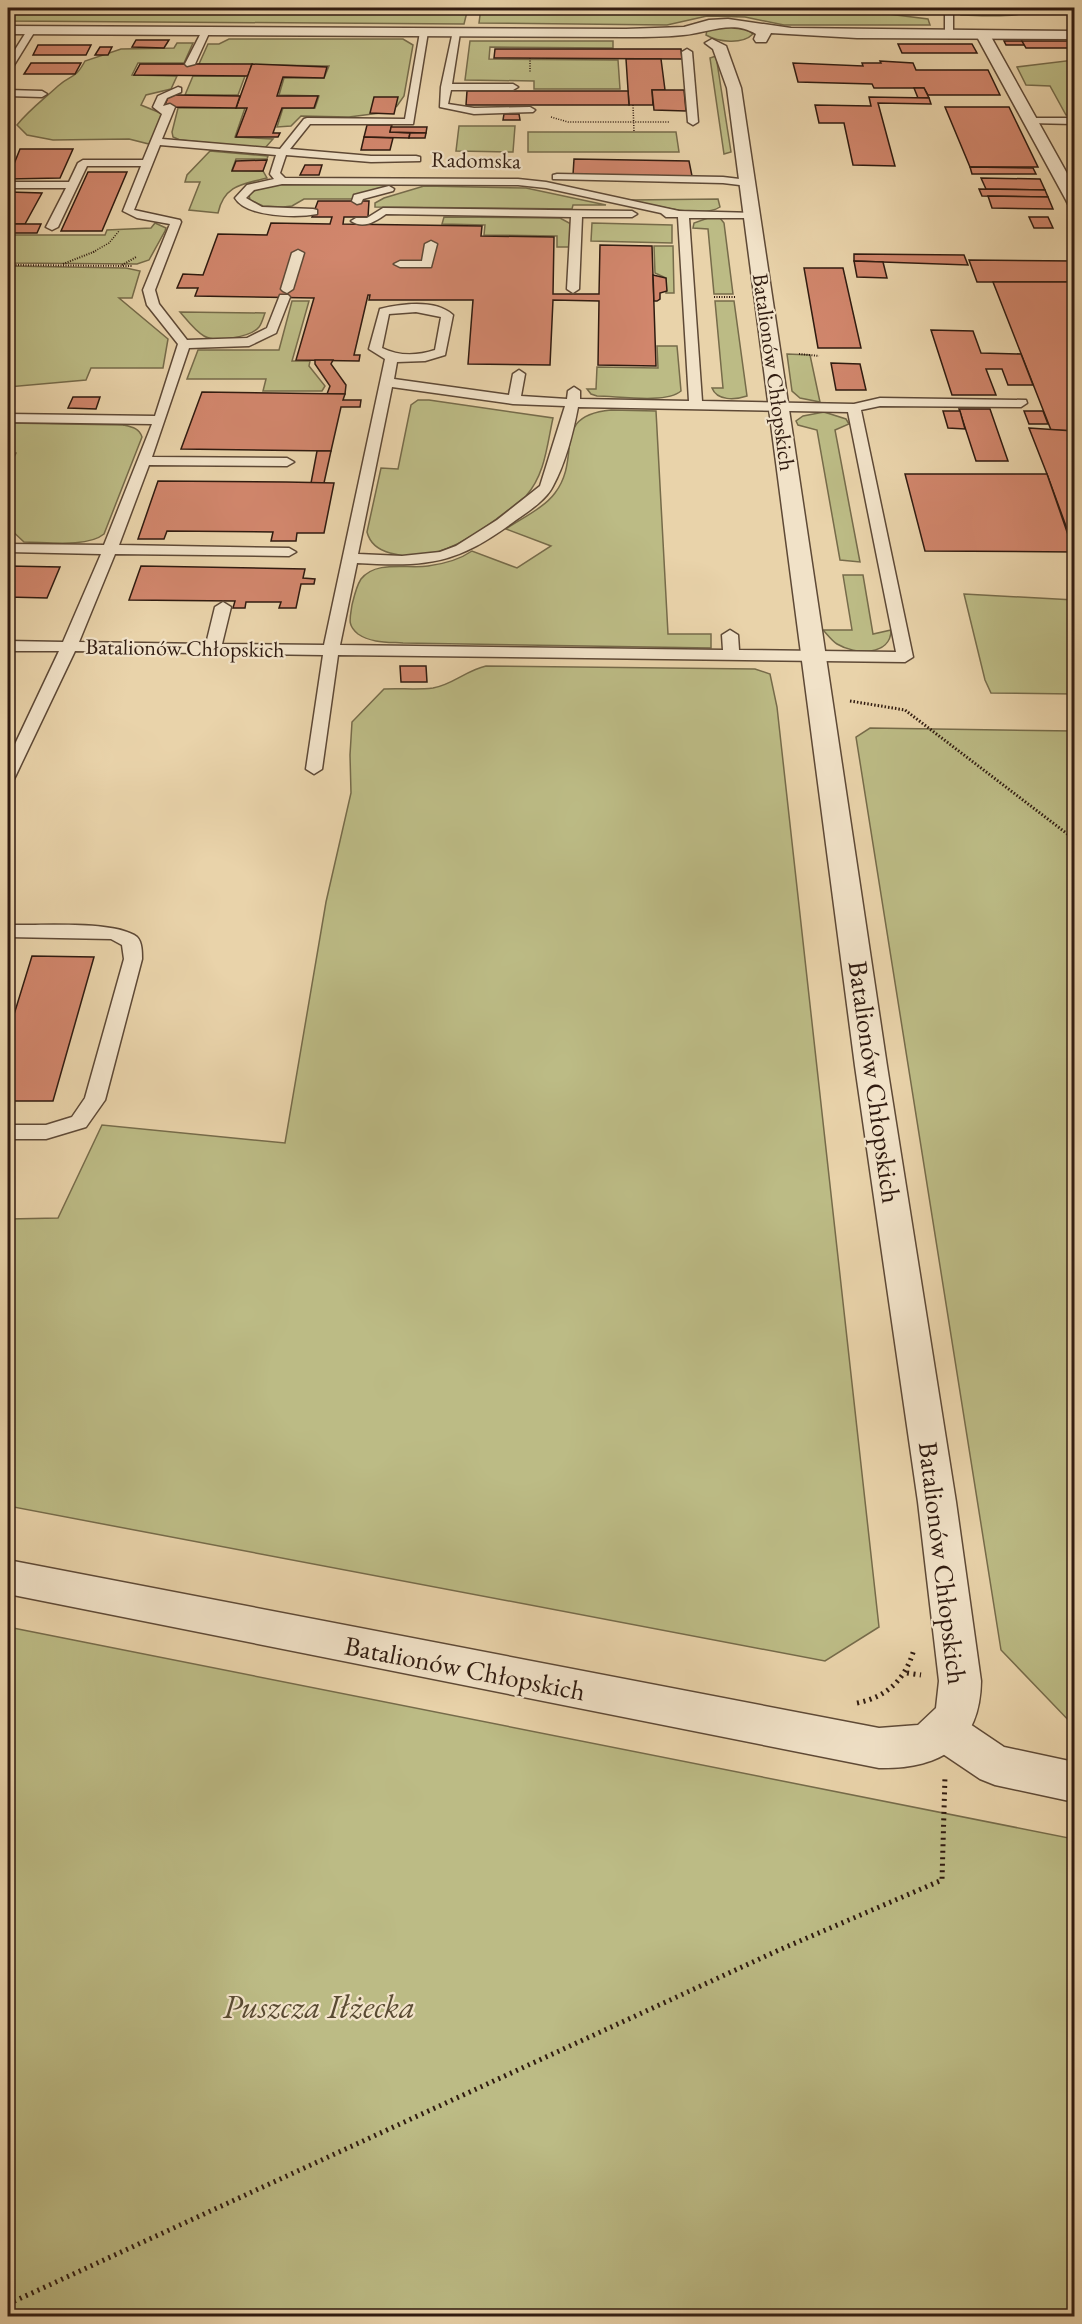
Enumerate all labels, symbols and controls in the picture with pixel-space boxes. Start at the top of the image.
street label: Radomska [431,145,521,175]
street label: Batalionów Chłopskich [746,271,802,473]
street label: Batalionów Chłopskich [85,632,285,664]
street label: Batalionów Chłopskich [841,959,909,1206]
street label: Batalionów Chłopskich [911,1440,975,1686]
street label: Batalionów Chłopskich [342,1628,588,1709]
park label: Puszcza Iłżecka [223,1985,415,2028]

